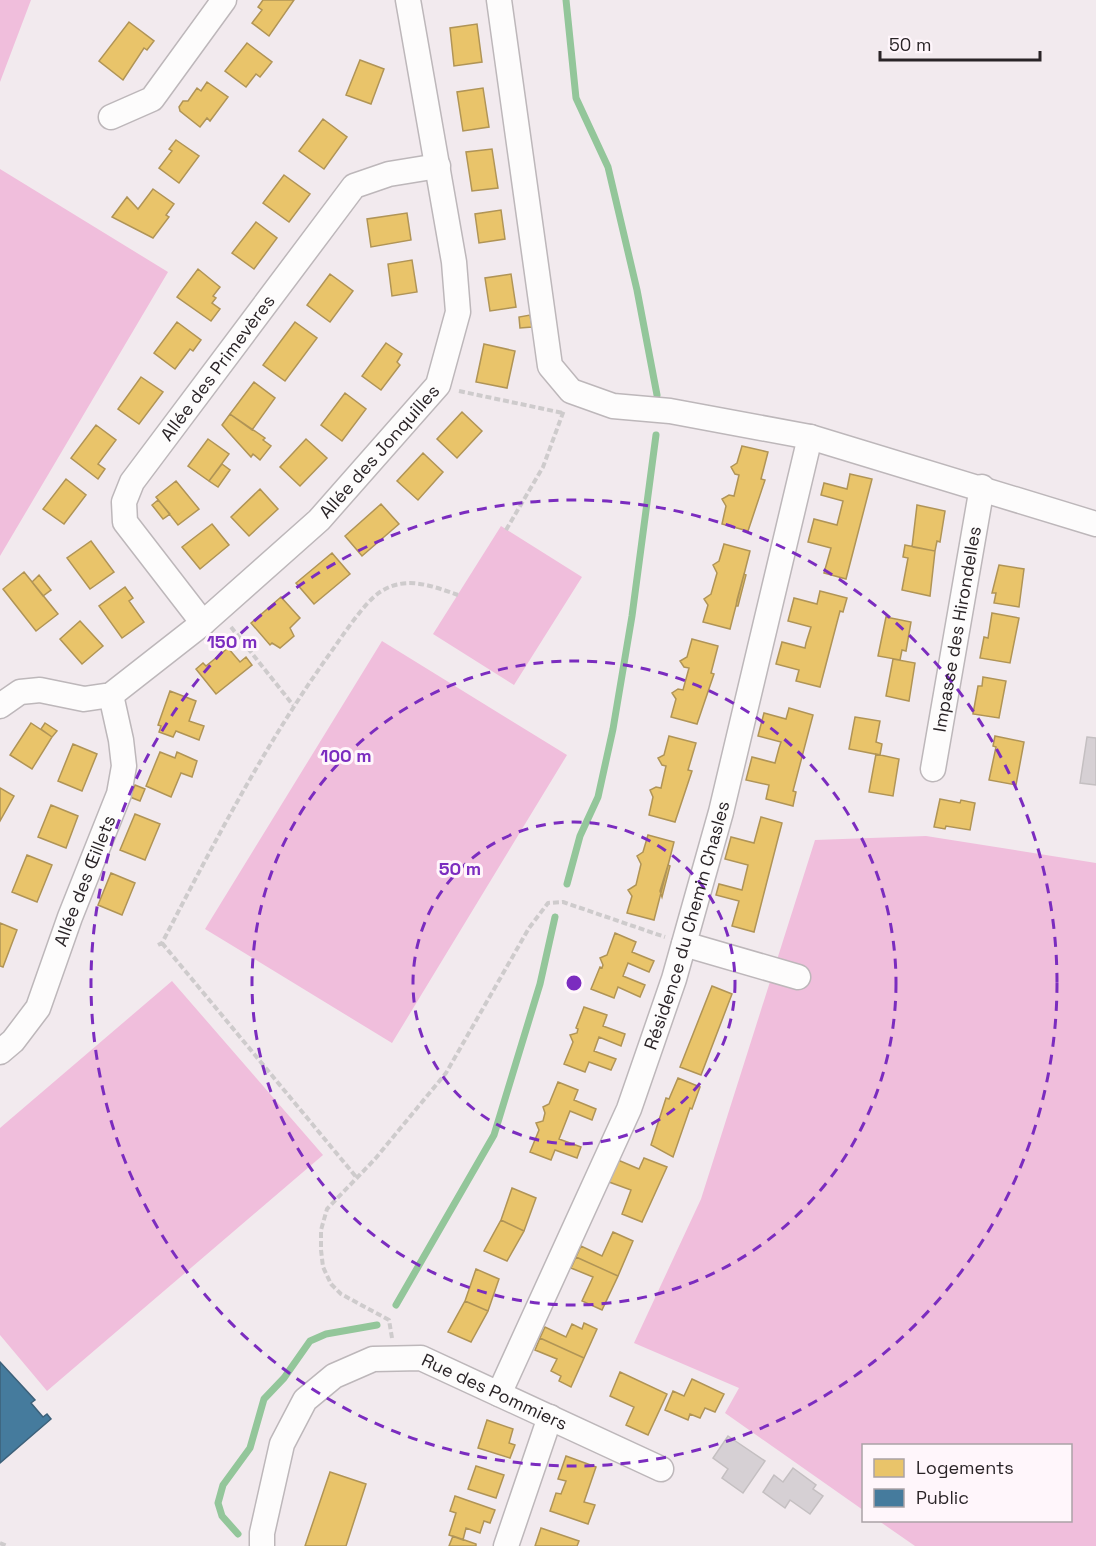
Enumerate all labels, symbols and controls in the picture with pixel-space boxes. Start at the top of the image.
scale bar [880,24,1040,62]
text: 50 m [889,33,931,56]
street label: Allée des Primevères [155,290,280,445]
street label: Allée des Jonquilles [314,379,444,523]
street label: Impasse des Hirondelles [928,524,986,734]
text: 150 m [207,630,257,653]
text: 100 m [320,744,372,767]
street label: Résidence du Chemin Chasles [638,799,734,1053]
street label: Allée des Œillets [49,812,120,949]
text: 50 m [439,857,481,880]
centre of rings [564,973,584,993]
street label: Rue des Pommiers [418,1348,571,1435]
legend [862,1444,1072,1522]
text: Logements [916,1456,1014,1479]
text: Public [916,1486,969,1509]

